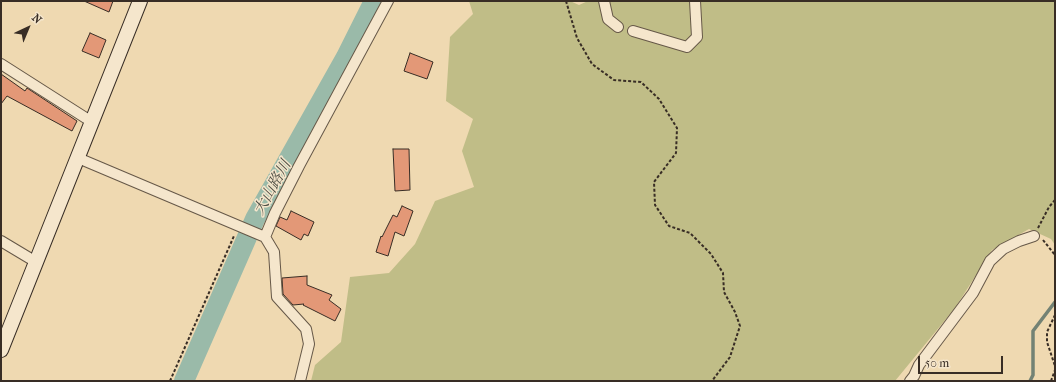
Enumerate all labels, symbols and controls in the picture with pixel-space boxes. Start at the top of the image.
north arrow [8,8,48,48]
text: N [29,11,44,27]
water label: 大山路川 [251,157,295,219]
scale bar [920,348,1005,374]
text: 50 m [925,356,949,370]

